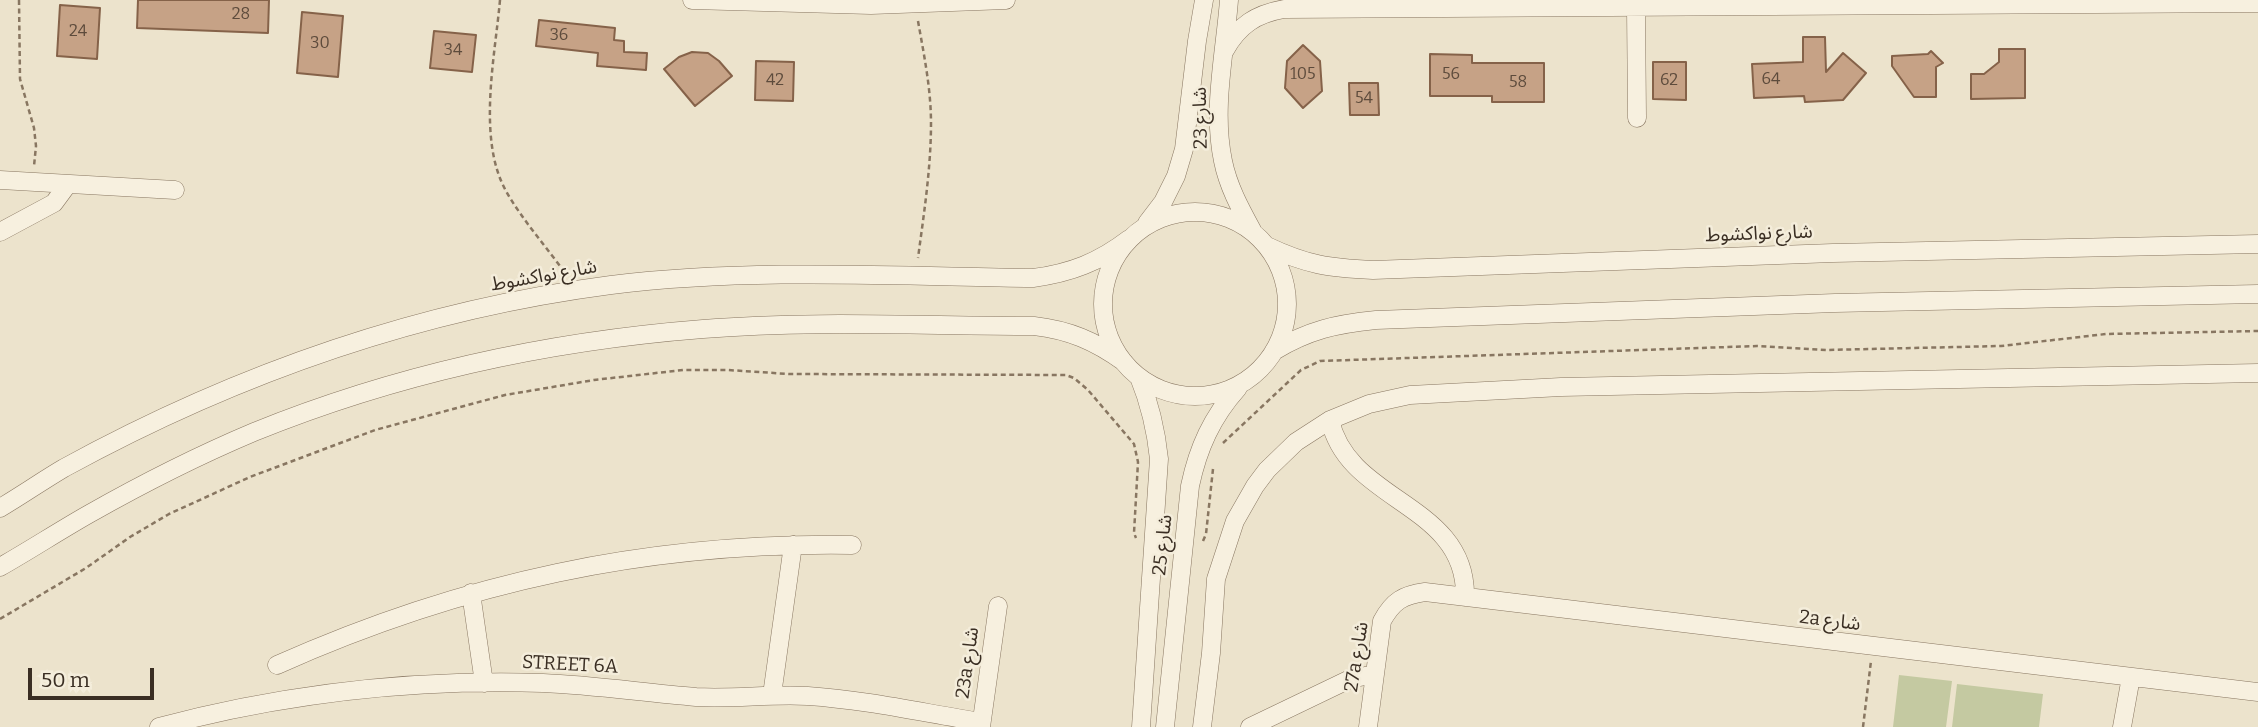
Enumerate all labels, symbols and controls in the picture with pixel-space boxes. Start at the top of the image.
house number: 28 [232,5,250,25]
house number: 24 [69,22,87,42]
house number: 36 [550,26,568,46]
house number: 30 [310,34,330,54]
house number: 34 [444,41,462,61]
house number: 105 [1290,65,1316,85]
house number: 56 [1442,65,1460,85]
house number: 64 [1762,70,1780,90]
house number: 42 [766,71,784,91]
house number: 62 [1660,71,1678,91]
house number: 58 [1509,73,1527,93]
street label: شارع 23 [1189,87,1213,149]
house number: 54 [1355,89,1373,109]
street label: شارع نواكشوط [1705,221,1813,247]
street label: شارع نواكشوط [489,255,599,297]
street label: شارع 25 [1148,513,1178,577]
street label: 2a شارع [1798,606,1862,636]
street label: 27a شارع [1340,620,1374,694]
street label: 23a شارع [952,626,984,700]
street label: STREET 6A [521,651,619,679]
scale bar [32,654,158,698]
text: 50 m [41,667,90,693]

